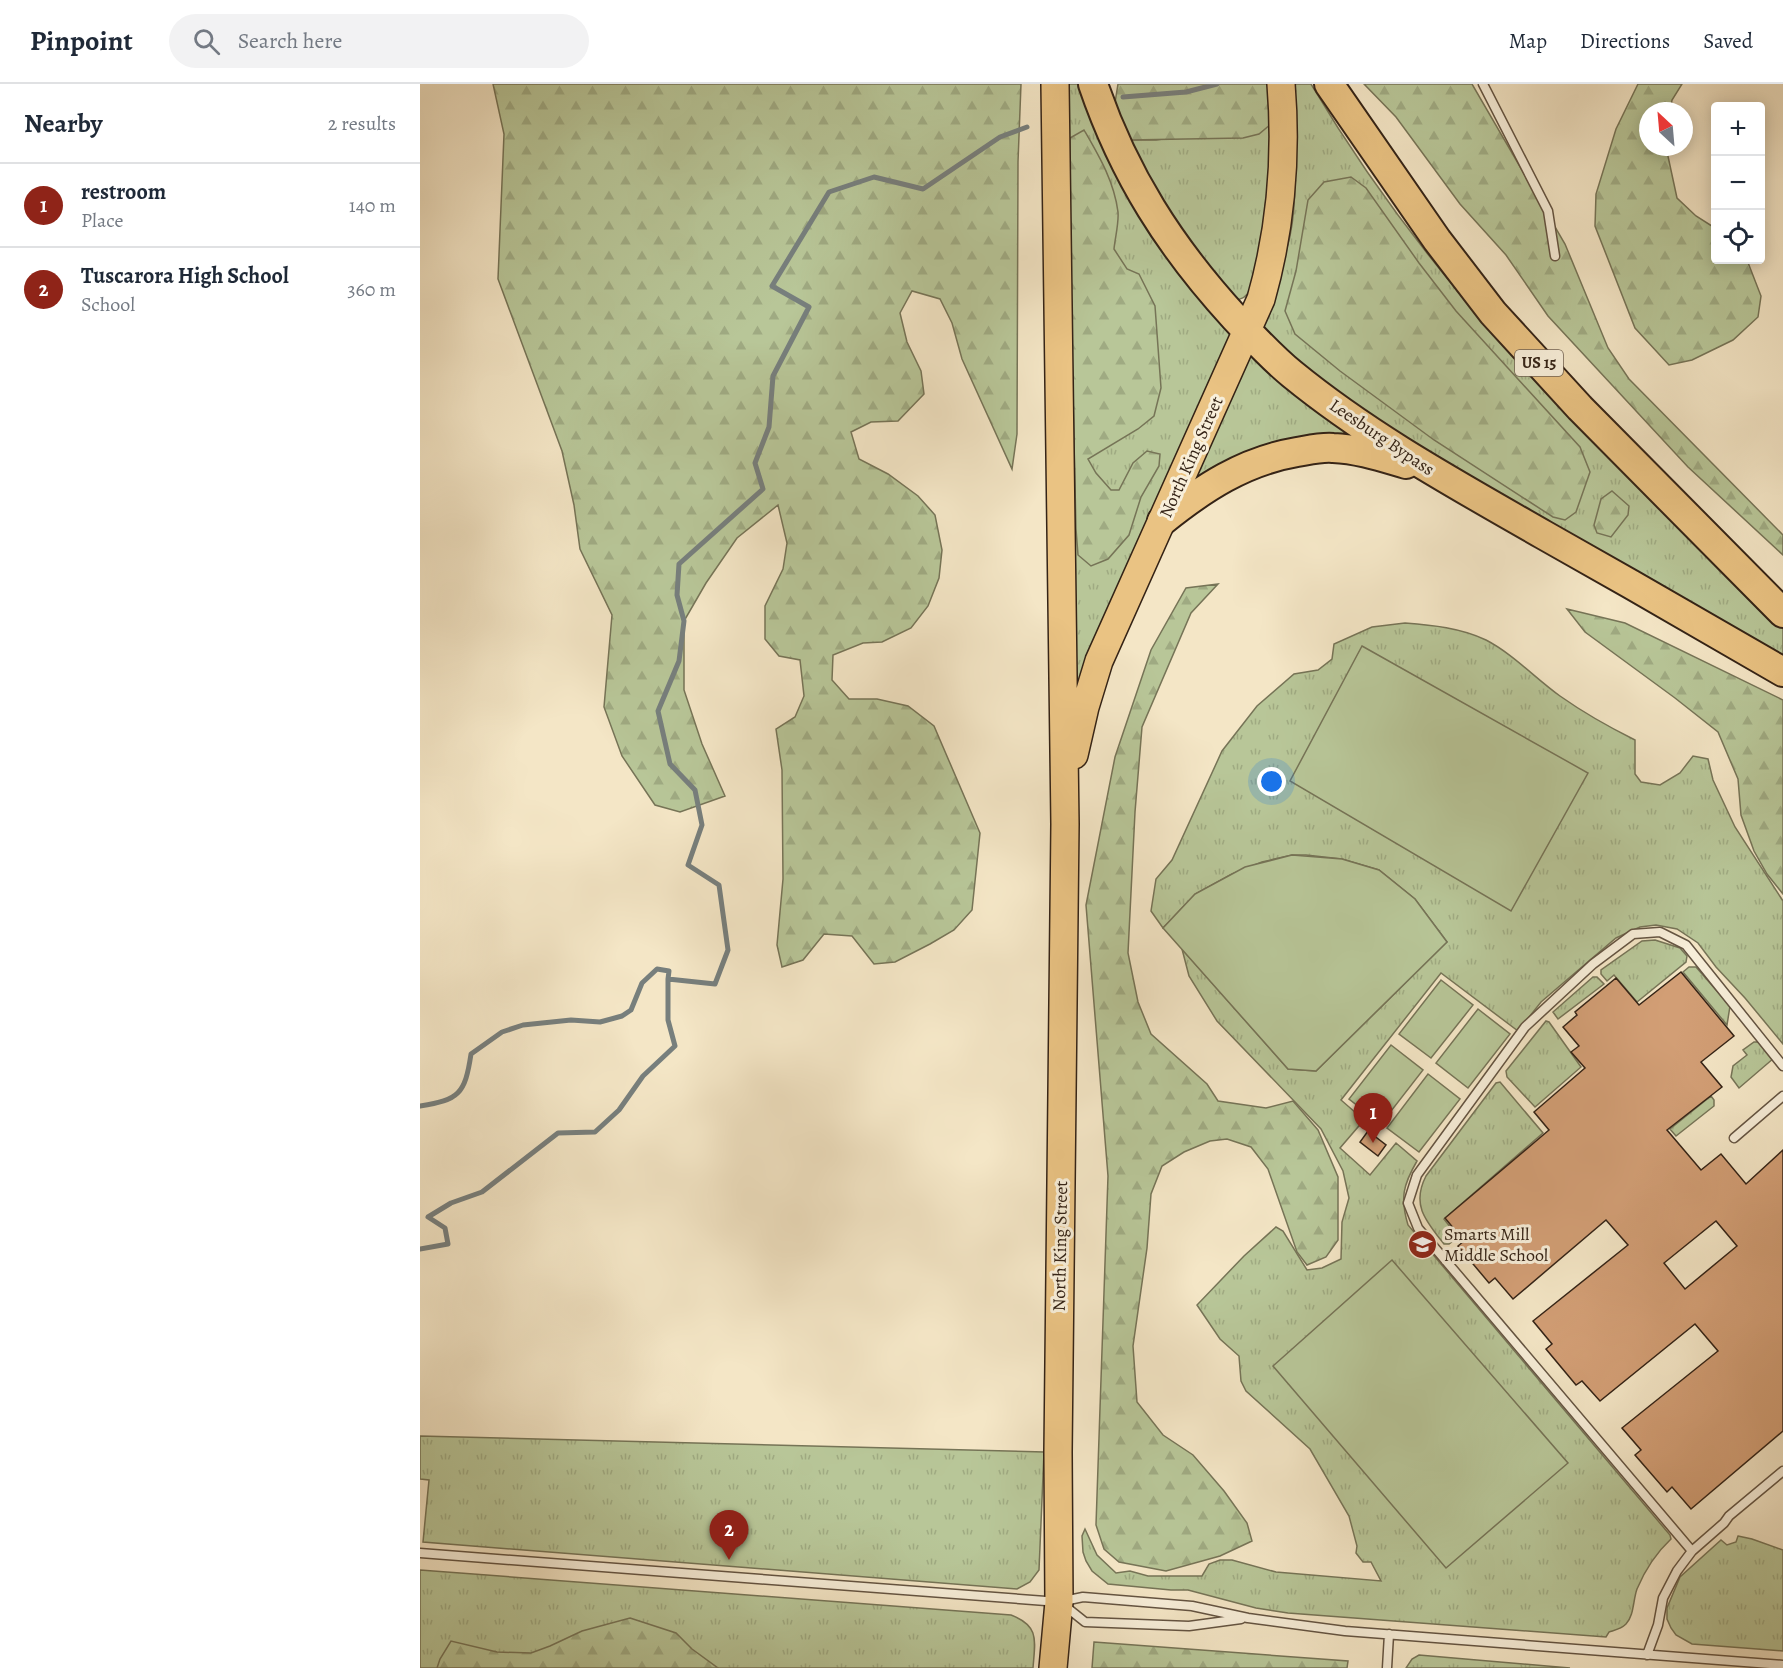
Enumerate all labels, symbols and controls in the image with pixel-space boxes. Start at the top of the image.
search box [169,14,589,68]
text: Pinpoint [30,22,133,60]
icon: search [190,25,223,58]
text: Search here [238,26,342,56]
text: Map [1509,27,1547,55]
text: Directions [1580,27,1670,55]
text: Saved [1703,27,1753,55]
north arrow [1639,102,1693,156]
map controls [1711,102,1765,264]
button: + [1711,102,1765,156]
text: Nearby [24,106,103,141]
text: 2 results [328,110,396,137]
button: − [1711,156,1765,210]
text: restroom [81,177,166,207]
text: 1 [40,192,47,219]
text: 140 m [349,192,396,219]
text: Place [81,207,123,234]
button: locate [1711,210,1765,264]
text: Tuscarora High School [81,261,289,291]
text: 2 [39,276,48,303]
text: 360 m [347,276,396,303]
text: School [81,291,135,318]
road number: US 15 [1515,350,1563,376]
street label: North King Street [1153,392,1229,522]
street label: Leesburg Bypass [1325,393,1439,481]
your location [1257,767,1286,796]
pin: 1 [1354,1094,1392,1143]
street label: North King Street [1047,1180,1073,1312]
place label: Smarts Mill Middle School [1444,1222,1549,1267]
school or university icon: Smarts Mill Middle School [1407,1228,1439,1260]
pin: 2 [710,1510,748,1560]

